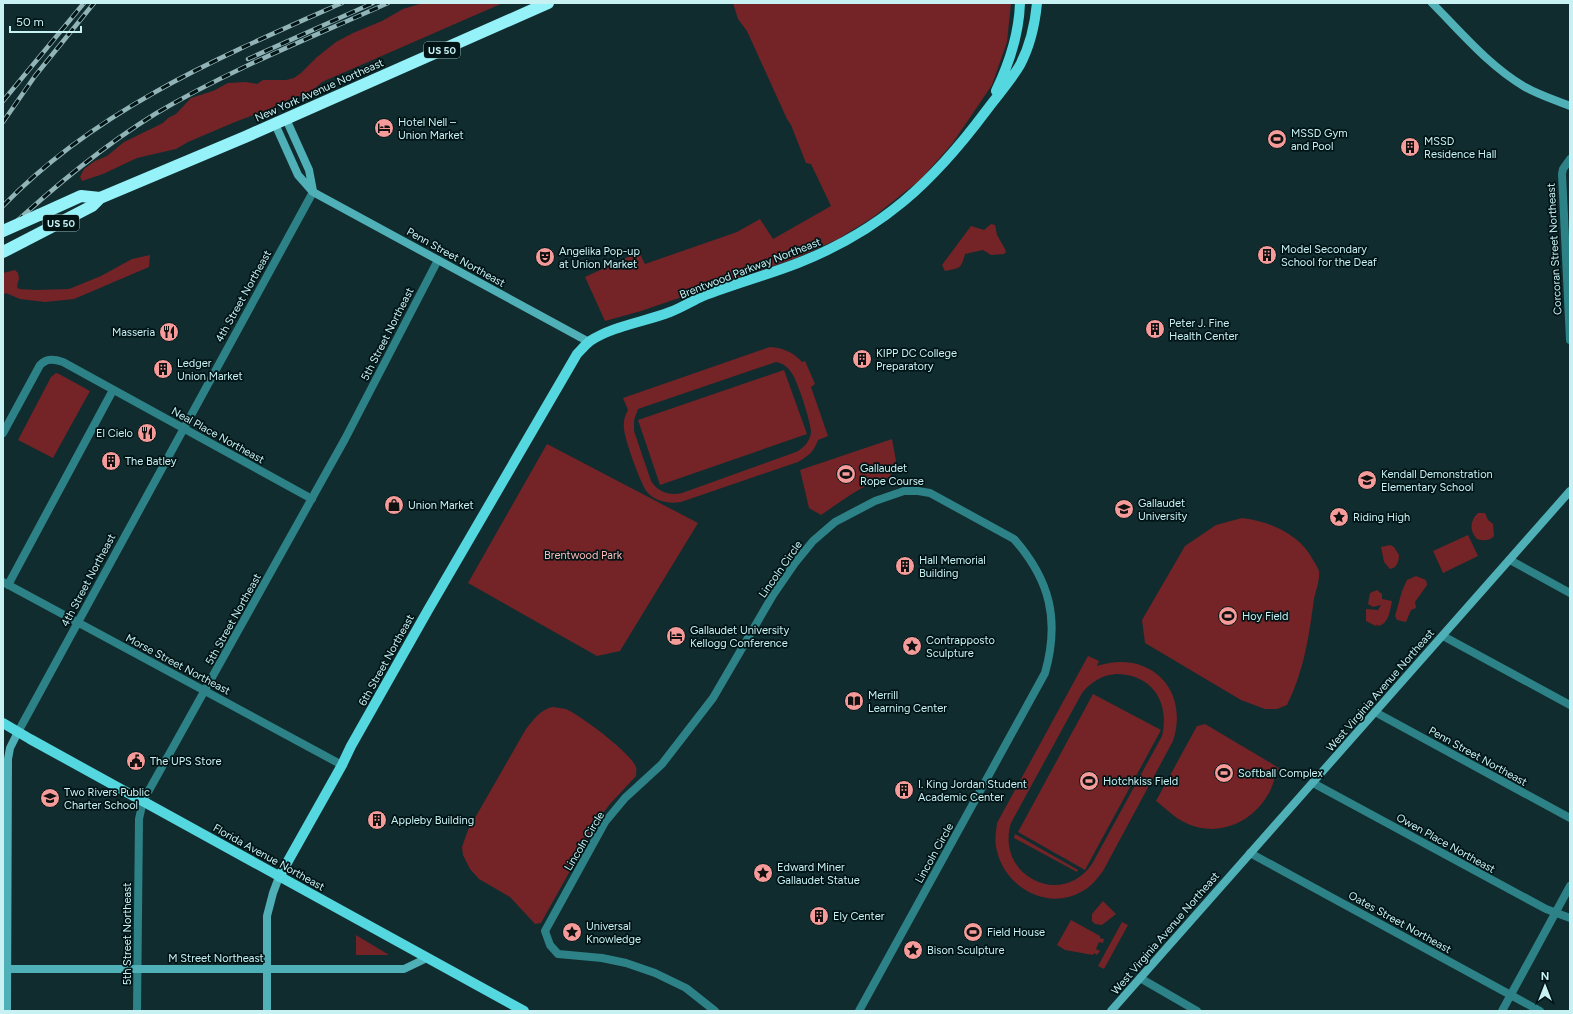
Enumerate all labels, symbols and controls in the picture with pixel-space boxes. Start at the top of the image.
scale bar [10,8,81,34]
text: 50 m [16,15,44,29]
road number: US 50 [424,42,460,58]
street label: New York Avenue Northeast [253,56,386,125]
place label: Hotel Nell – Union Market [398,116,464,142]
hotel icon: Hotel Nell – Union Market [373,117,395,139]
place label: MSSD Gym and Pool [1291,127,1348,153]
sports icon: MSSD Gym and Pool [1266,128,1288,150]
place label: MSSD Residence Hall [1424,135,1497,161]
building icon: MSSD Residence Hall [1399,136,1421,158]
street label: Corcoran Street Northeast [1545,183,1564,315]
road number: US 50 [43,215,79,231]
street label: Penn Street Northeast [404,225,507,290]
street label: Brentwood Parkway Northeast [678,235,823,301]
place label: Model Secondary School for the Deaf [1281,243,1378,269]
building icon: Model Secondary School for the Deaf [1256,244,1278,266]
place label: Angelika Pop-up at Union Market [559,245,640,271]
theatre icon: Angelika Pop-up at Union Market [534,246,556,268]
street label: 4th Street Northeast [213,248,274,345]
street label: 5th Street Northeast [358,286,417,383]
place label: Peter J. Fine Health Center [1169,317,1239,343]
building icon: Peter J. Fine Health Center [1144,318,1166,340]
restaurant icon: Masseria [158,321,180,343]
place label: Masseria [112,326,155,339]
place label: KIPP DC College Preparatory [876,347,957,373]
building icon: KIPP DC College Preparatory [851,348,873,370]
place label: Ledger Union Market [177,357,243,383]
building icon: Ledger Union Market [152,358,174,380]
street label: Neal Place Northeast [169,405,266,466]
restaurant icon: El Cielo [136,422,158,444]
place label: El Cielo [96,427,133,440]
building icon: The Batley [100,450,122,472]
place label: The Batley [125,455,177,468]
place label: Gallaudet Rope Course [860,462,924,488]
sports icon: Gallaudet Rope Course [835,463,857,485]
place label: Kendall Demonstration Elementary School [1381,468,1493,494]
school or university icon: Kendall Demonstration Elementary School [1356,469,1378,491]
shop icon: Union Market [383,494,405,516]
place label: Gallaudet University [1138,497,1188,523]
school or university icon: Gallaudet University [1113,498,1135,520]
place label: Union Market [408,499,474,512]
place icon: Riding High [1328,506,1350,528]
place label: Riding High [1353,511,1410,524]
street label: 4th Street Northeast [58,532,118,629]
street label: Lincoln Circle [756,538,805,600]
park label: Brentwood Park [544,549,623,562]
place label: Hall Memorial Building [919,554,986,580]
building icon: Hall Memorial Building [894,555,916,577]
street label: 5th Street Northeast [203,571,264,667]
sports icon: Hoy Field [1217,605,1239,627]
place label: Hoy Field [1242,610,1288,623]
street label: 6th Street Northeast [356,612,417,708]
place label: Gallaudet University Kellogg Conference [690,624,790,650]
hotel icon: Gallaudet University Kellogg Conference [665,625,687,647]
street label: West Virginia Avenue Northeast [1324,627,1437,754]
street label: Morse Street Northeast [123,631,232,698]
place label: Contrapposto Sculpture [926,634,995,660]
place icon: Contrapposto Sculpture [901,635,923,657]
place label: Merrill Learning Center [868,689,947,715]
library icon: Merrill Learning Center [843,690,865,712]
street label: Penn Street Northeast [1426,724,1529,789]
public building icon: The UPS Store [125,750,147,772]
place label: The UPS Store [150,755,222,768]
sports icon: Softball Complex [1213,762,1235,784]
place label: Softball Complex [1238,767,1324,780]
sports icon: Hotchkiss Field [1078,770,1100,792]
place label: Hotchkiss Field [1103,775,1178,788]
place label: I. King Jordan Student Academic Center [918,778,1027,804]
building icon: I. King Jordan Student Academic Center [893,779,915,801]
place label: Two Rivers Public Charter School [64,786,150,812]
school or university icon: Two Rivers Public Charter School [39,787,61,809]
building icon: Appleby Building [366,809,388,831]
street label: Lincoln Circle [562,809,607,873]
street label: Owen Place Northeast [1394,811,1497,876]
place label: Appleby Building [391,814,474,827]
street label: Florida Avenue Northeast [211,821,327,894]
street label: Lincoln Circle [913,821,956,886]
place label: Edward Miner Gallaudet Statue [777,861,860,887]
place icon: Edward Miner Gallaudet Statue [752,862,774,884]
street label: West Virginia Avenue Northeast [1109,870,1222,997]
street label: 5th Street Northeast [121,883,134,985]
street label: Oates Street Northeast [1346,889,1453,956]
building icon: Ely Center [808,905,830,927]
place label: Ely Center [833,910,885,923]
place label: Universal Knowledge [586,920,641,946]
place icon: Universal Knowledge [561,921,583,943]
sports icon: Field House [962,921,984,943]
place label: Field House [987,926,1045,939]
place icon: Bison Sculpture [902,939,924,961]
place label: Bison Sculpture [927,944,1004,957]
street label: M Street Northeast [168,952,264,965]
north arrow [1525,966,1565,1006]
text: N [1541,970,1549,983]

